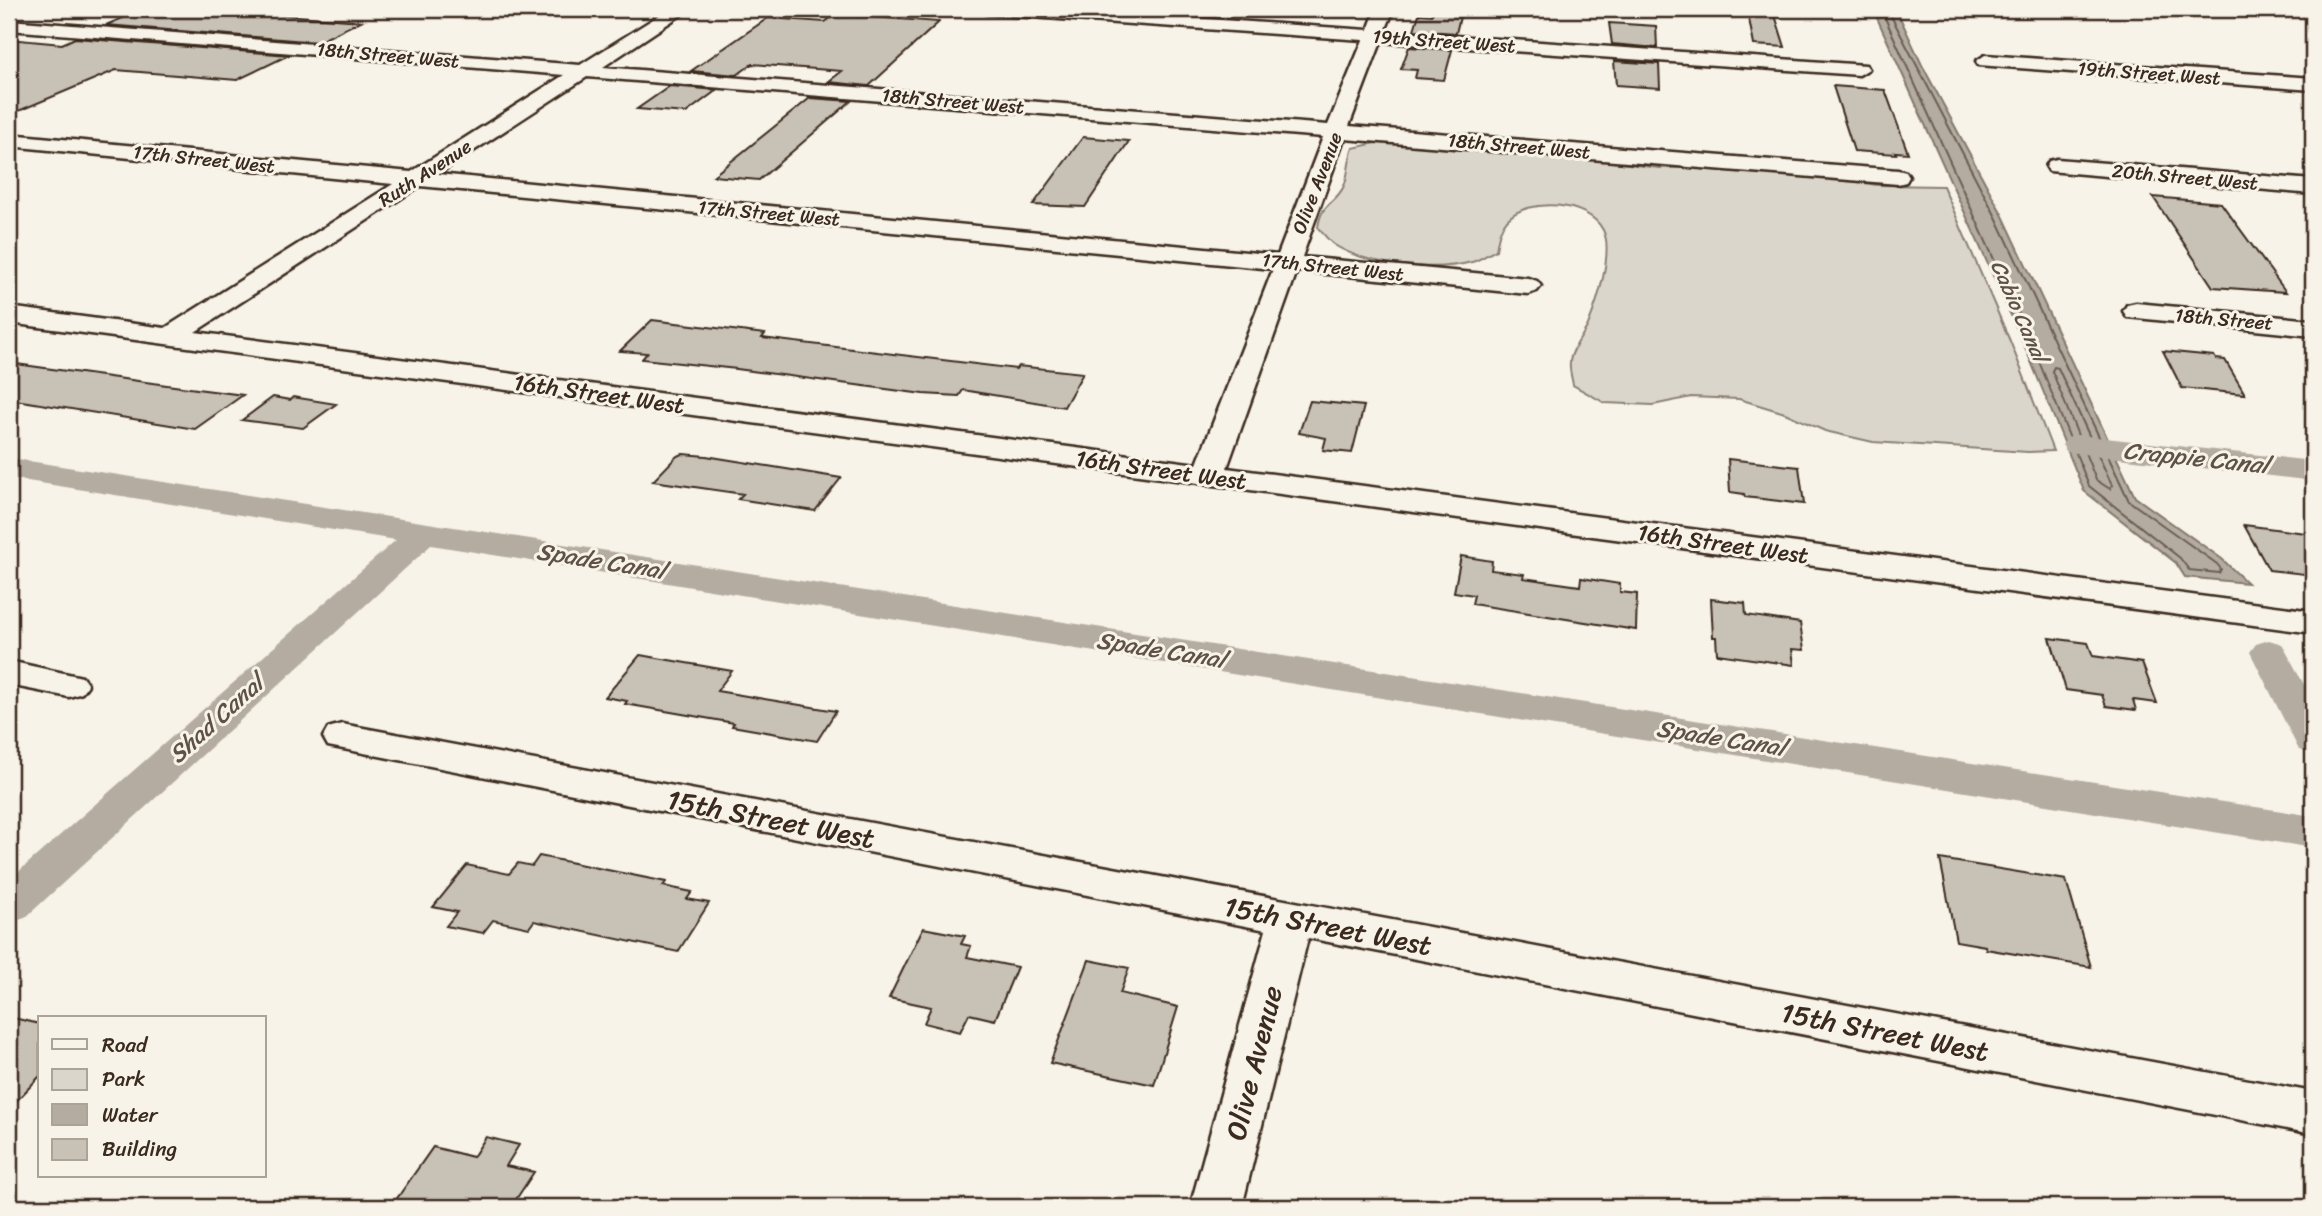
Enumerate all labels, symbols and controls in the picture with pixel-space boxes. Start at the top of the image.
street label: 19th Street West [1371,20,1517,62]
street label: 18th Street West [315,32,461,78]
street label: 19th Street West [2076,52,2222,94]
street label: 18th Street West [880,78,1026,124]
street label: 18th Street West [1446,123,1592,169]
street label: Olive Avenue [1282,127,1352,239]
street label: Ruth Avenue [371,130,479,216]
street label: 17th Street West [132,135,276,183]
street label: 20th Street West [2111,154,2259,200]
street label: 17th Street West [697,190,841,236]
street label: 17th Street West [1261,243,1405,291]
water label: Cabio Canal [1980,254,2060,373]
street label: 18th Street [2174,298,2274,340]
street label: 16th Street West [511,362,687,426]
water label: Crappie Canal [2121,430,2276,487]
street label: 16th Street West [1073,438,1249,502]
street label: 16th Street West [1635,512,1811,576]
water label: Spade Canal [534,530,674,593]
water label: Spade Canal [1094,619,1234,682]
water label: Shad Canal [158,661,278,774]
water label: Spade Canal [1654,707,1794,770]
street label: 15th Street West [663,775,879,863]
street label: 15th Street West [1220,882,1436,970]
street label: Olive Avenue [1211,981,1297,1145]
street label: 15th Street West [1777,988,1993,1076]
legend [38,1016,266,1178]
text: Road [102,1026,149,1064]
text: Park [102,1060,145,1098]
text: Water [102,1096,159,1134]
text: Building [102,1130,178,1168]

